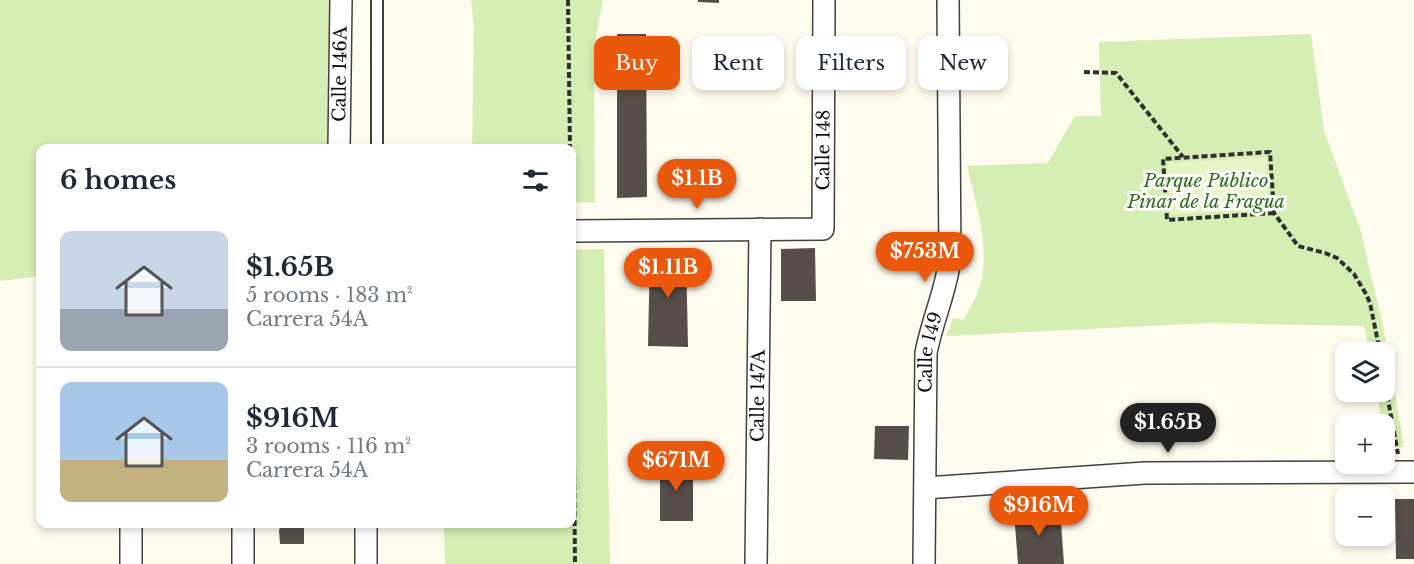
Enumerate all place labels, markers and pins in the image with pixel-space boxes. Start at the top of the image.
pin: $1.1B [655,159,739,210]
pin: $753M [883,232,967,283]
pin: $1.11B [619,248,717,299]
pin: $1.65B [1119,403,1217,454]
pin: $671M [634,441,718,492]
pin: $916M [997,486,1081,537]

